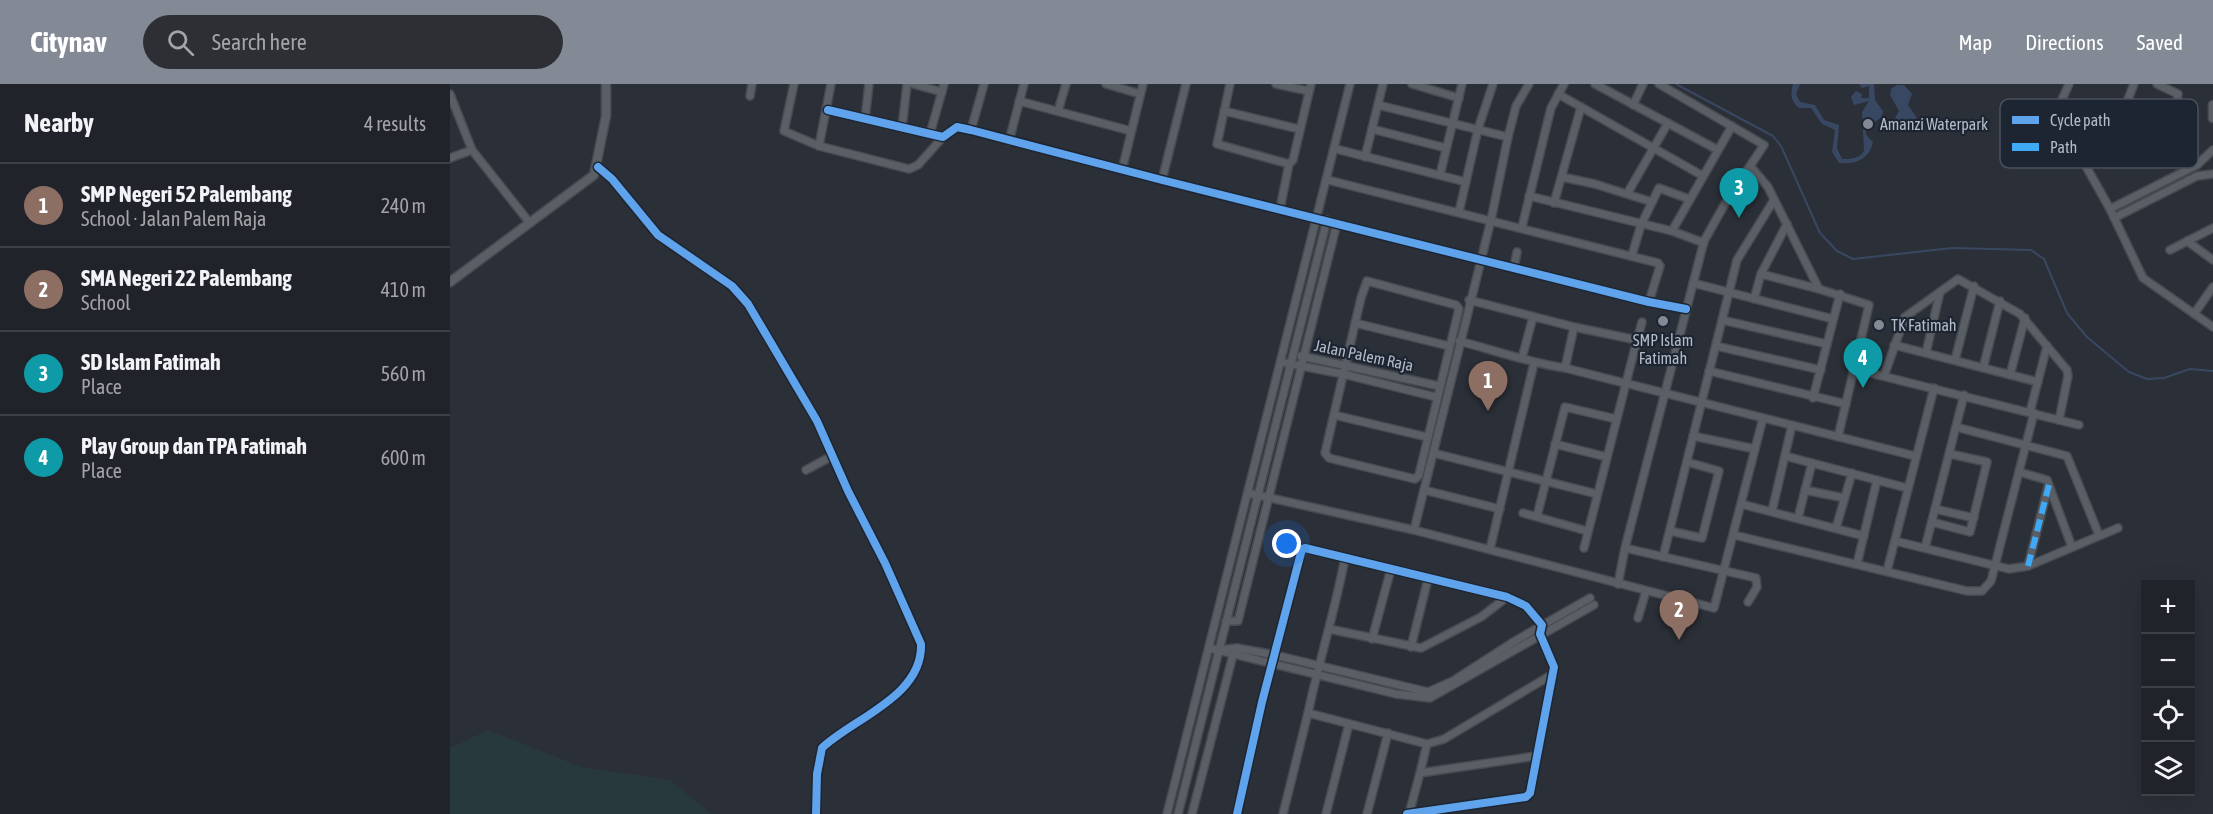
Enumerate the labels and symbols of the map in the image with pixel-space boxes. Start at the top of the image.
legend [2000,99,2198,168]
text: Cycle path [2050,111,2110,130]
place label: Amanzi Waterpark [1880,115,1988,134]
marker: Amanzi Waterpark [1861,117,1875,131]
text: Path [2050,138,2077,156]
pin: 3 [1720,168,1758,218]
marker: SMP Islam Fatimah [1656,314,1670,328]
place label: TK Fatimah [1891,316,1957,334]
marker: TK Fatimah [1872,318,1886,332]
place label: SMP Islam Fatimah [1633,331,1693,367]
street label: Jalan Palem Raja [1313,336,1415,375]
pin: 4 [1844,338,1882,388]
pin: 1 [1468,362,1508,411]
your location [1272,529,1301,558]
pin: 2 [1660,590,1698,640]

